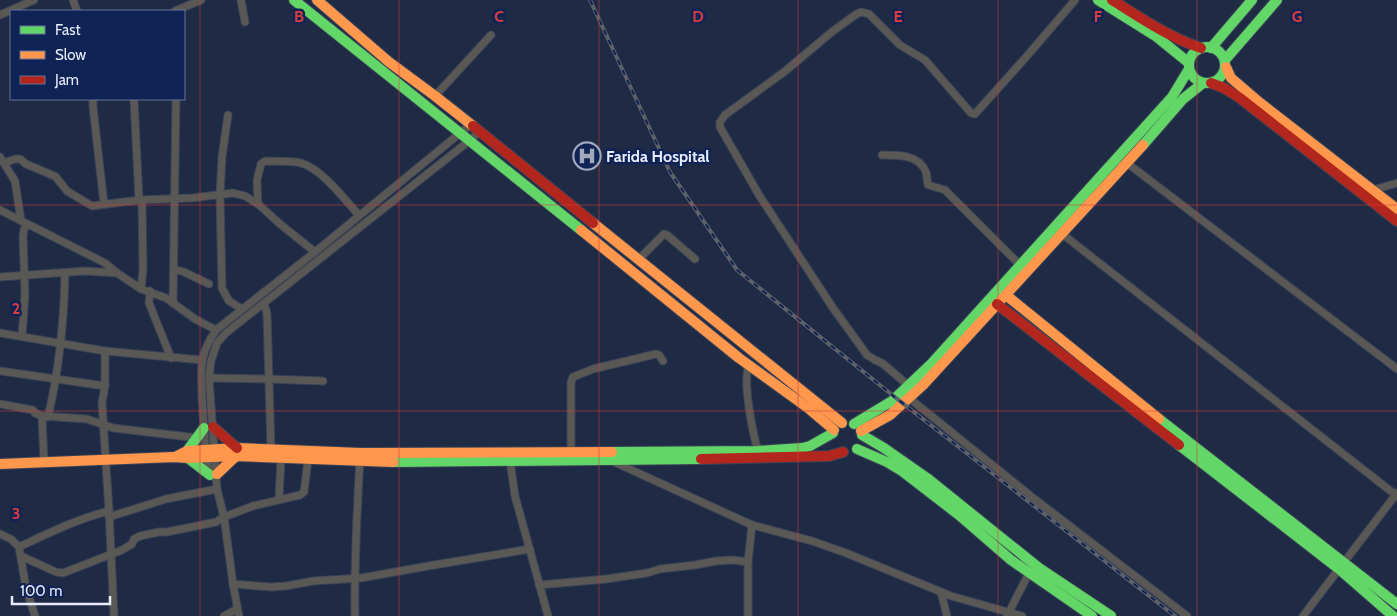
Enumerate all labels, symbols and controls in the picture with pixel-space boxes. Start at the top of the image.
text: B [294,7,304,26]
text: C [494,7,504,26]
text: D [692,7,704,26]
text: E [893,7,903,26]
text: F [1094,7,1103,26]
text: G [1292,7,1302,26]
legend [10,10,185,100]
text: Fast [55,21,80,39]
text: Slow [55,46,86,64]
text: Jam [54,71,79,89]
hospital icon: Farida Hospital [572,141,602,171]
place label: Farida Hospital [606,147,710,166]
text: 2 [12,299,20,318]
text: 3 [12,504,20,523]
scale bar [12,574,110,606]
text: 100 m [20,582,62,600]

